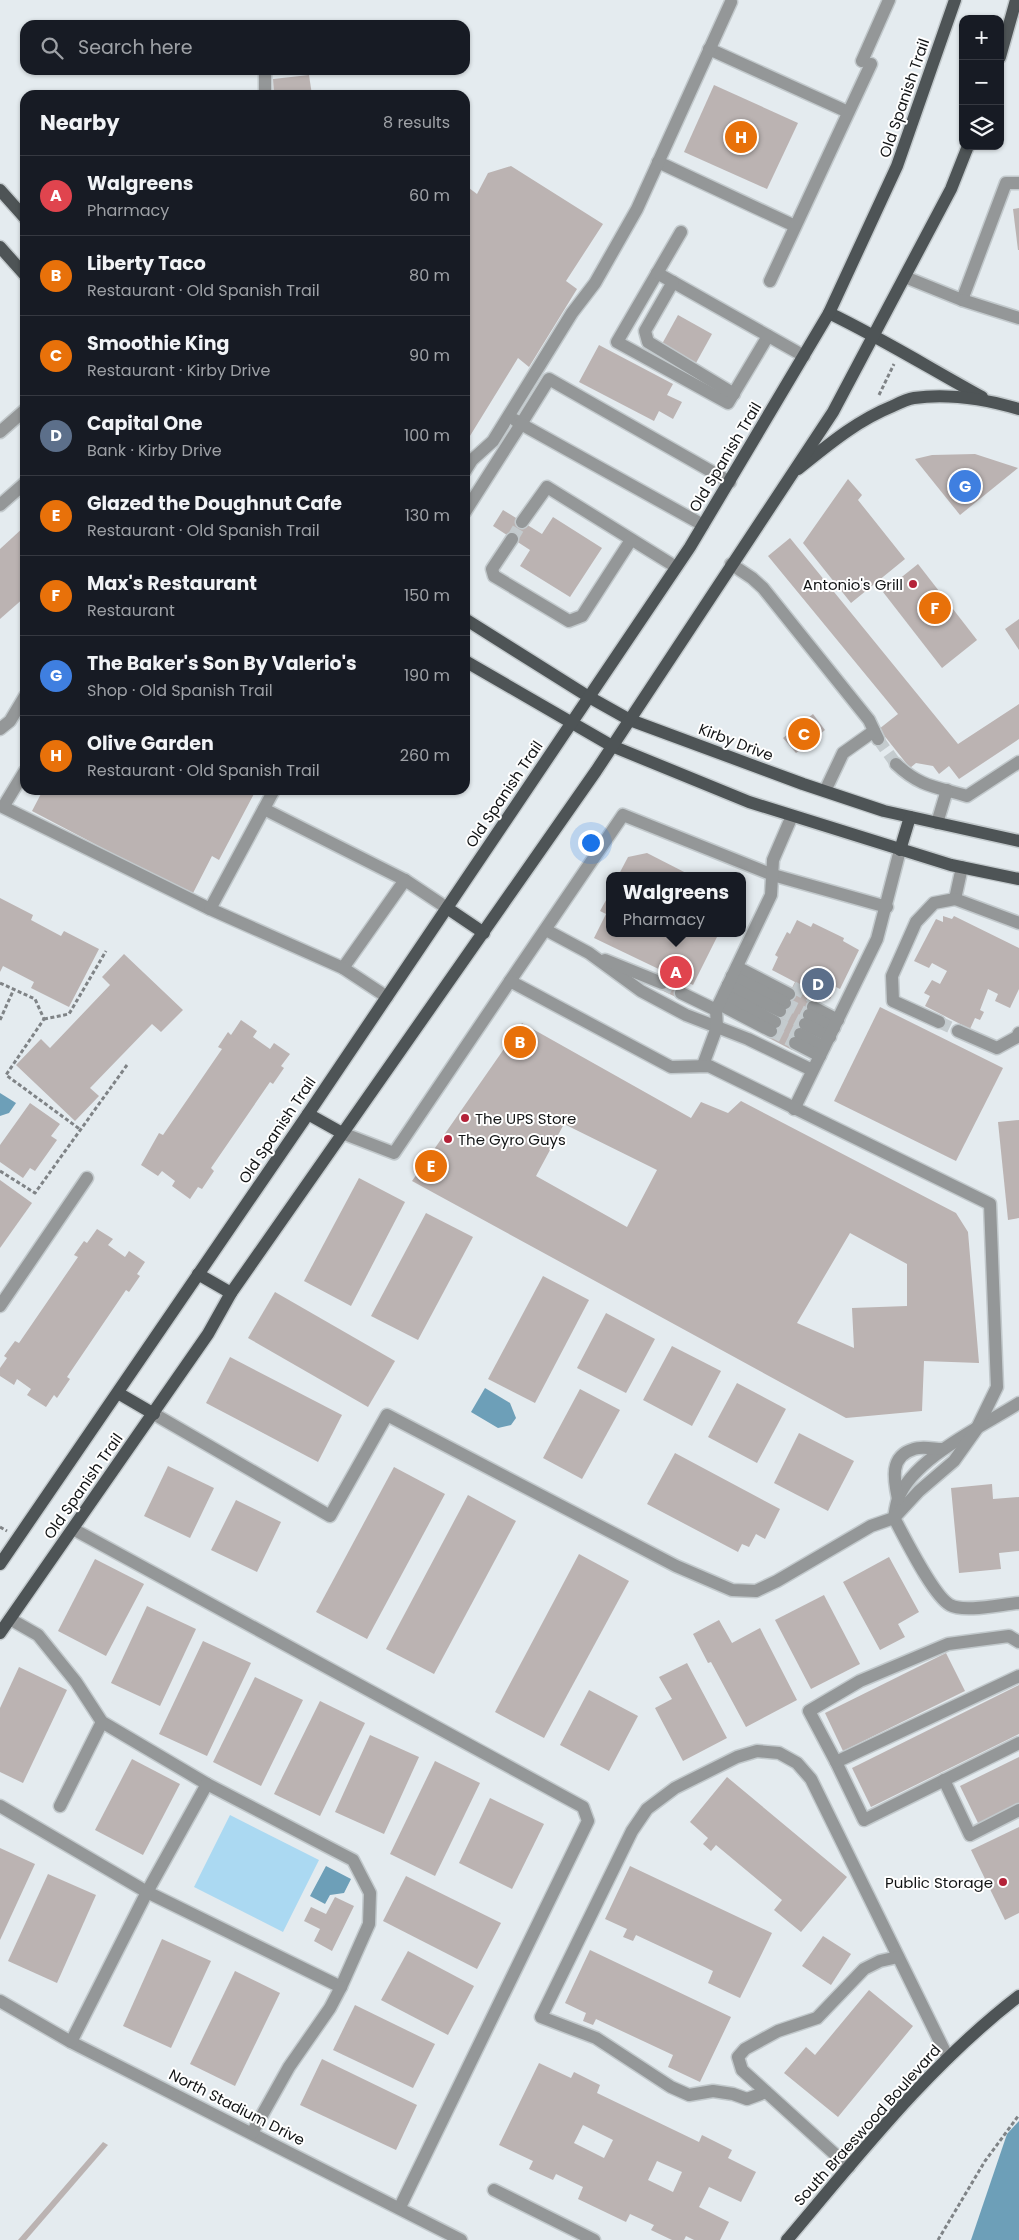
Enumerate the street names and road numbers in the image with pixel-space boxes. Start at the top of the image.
street label: Old Spanish Trail [874,36,934,160]
street label: Old Spanish Trail [684,398,766,516]
street label: Kirby Drive [696,718,776,766]
street label: Old Spanish Trail [460,736,548,852]
street label: Old Spanish Trail [233,1072,321,1188]
street label: Old Spanish Trail [39,1429,127,1543]
street label: South Braeswood Boulevard [789,2040,945,2210]
street label: North Stadium Drive [166,2064,308,2150]

